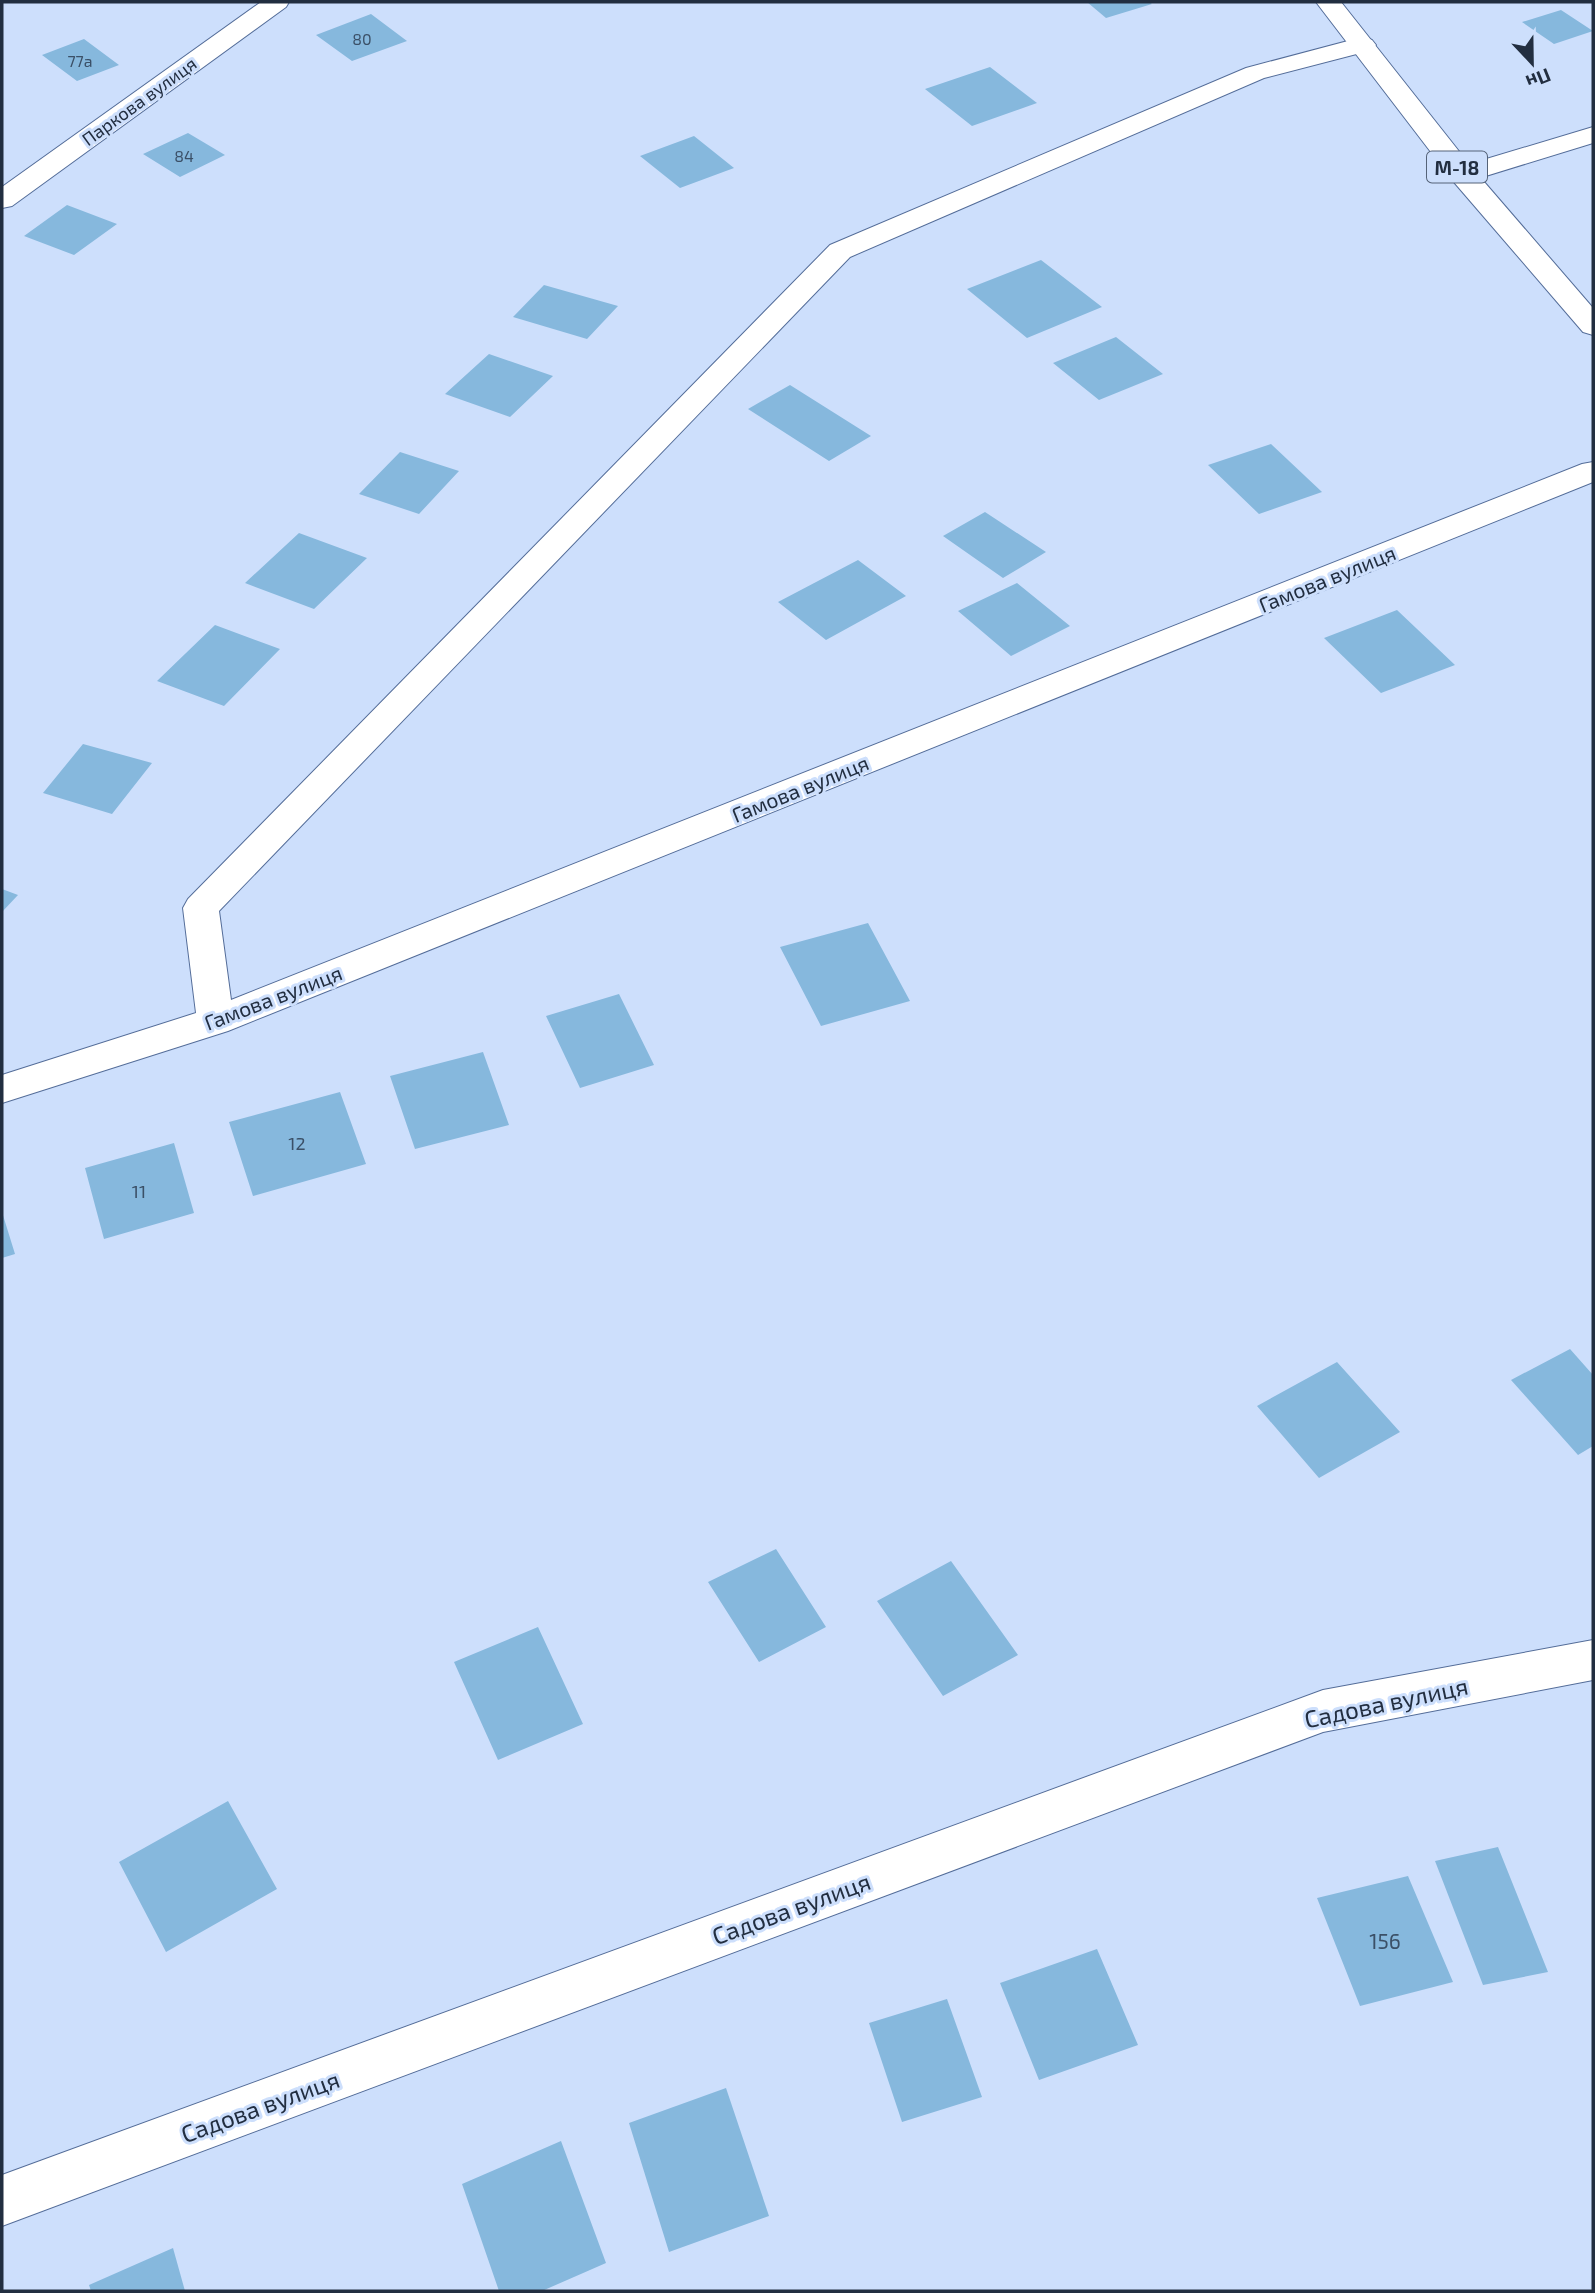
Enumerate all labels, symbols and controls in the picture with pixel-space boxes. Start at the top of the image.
north arrow [1497,28,1567,98]
house number: 80 [352,29,372,48]
house number: 77а [67,51,93,70]
street label: Паркова вулиця [77,52,201,150]
text: Пн [1523,64,1554,95]
house number: 84 [174,146,194,165]
road number: М-18 [1427,152,1487,182]
street label: Гамова вулиця [1255,539,1400,618]
street label: Гамова вулиця [728,749,873,828]
street label: Гамова вулиця [201,959,346,1036]
house number: 12 [288,1132,306,1154]
house number: 11 [132,1180,146,1202]
street label: Садова вулиця [1302,1671,1471,1734]
street label: Садова вулиця [708,1866,875,1951]
house number: 156 [1369,1928,1401,1953]
street label: Садова вулиця [177,2064,344,2149]

